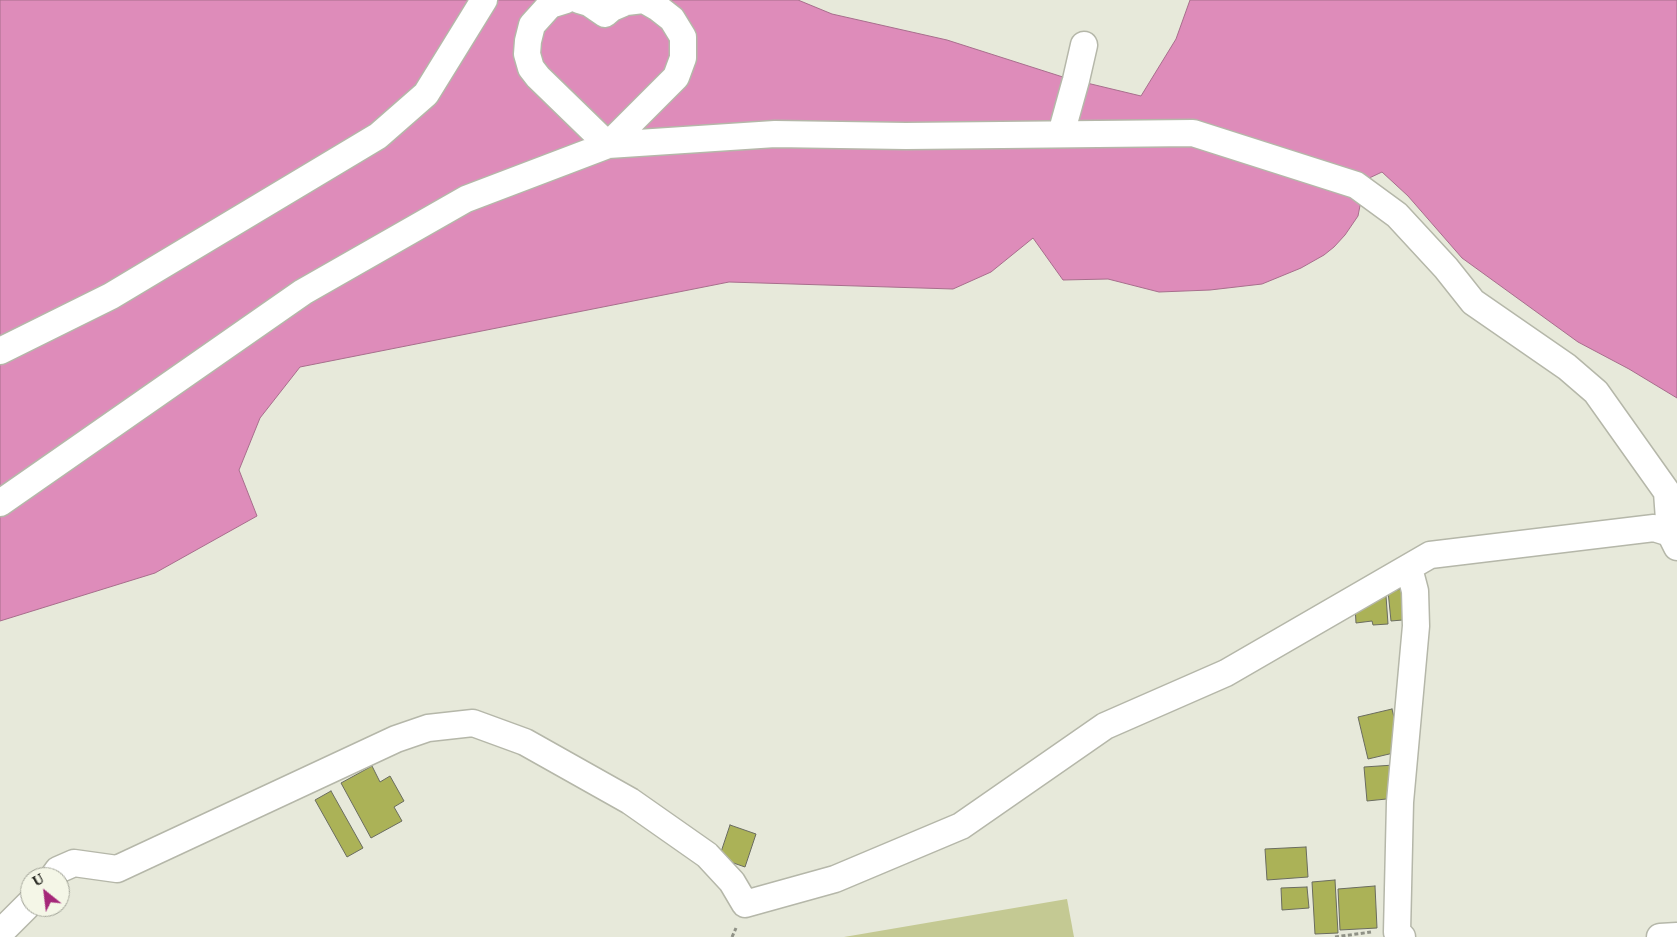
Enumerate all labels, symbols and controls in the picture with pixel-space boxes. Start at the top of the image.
north arrow [20,867,70,917]
text: U [29,869,47,890]

